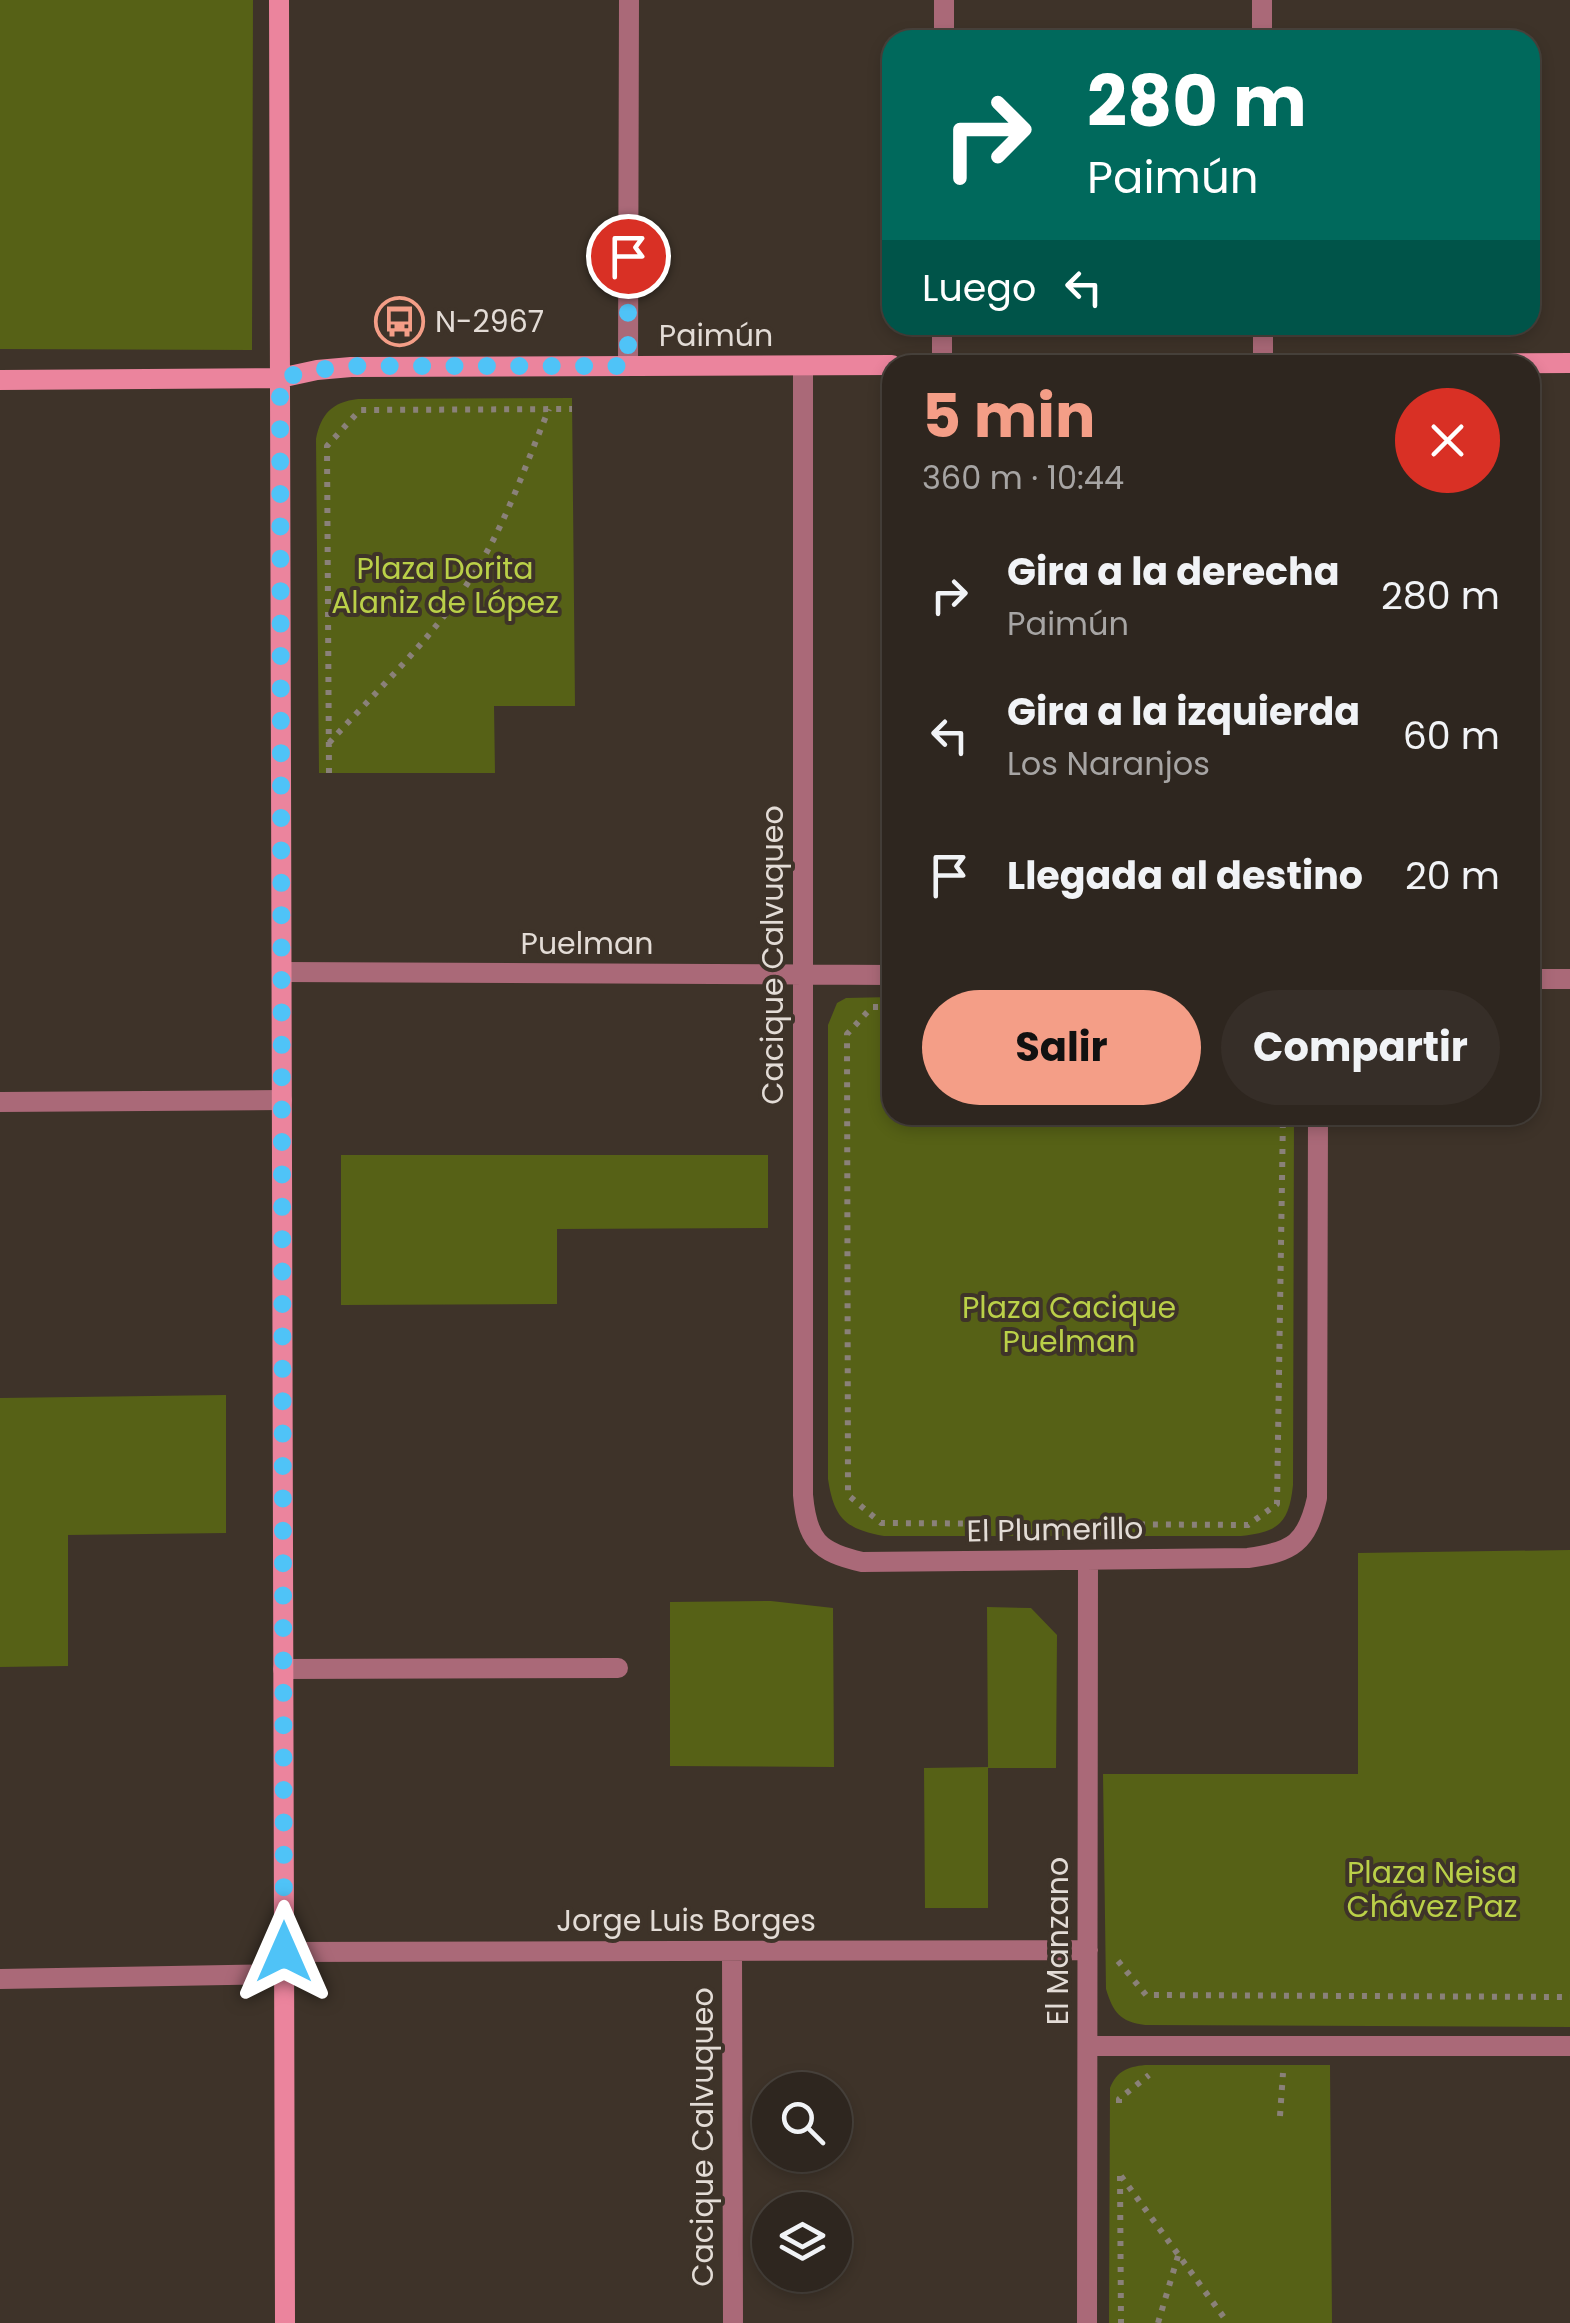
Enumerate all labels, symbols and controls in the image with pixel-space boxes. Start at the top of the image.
text: 280 m [1087,52,1307,151]
icon: right [922,70,1052,200]
text: Paimún [1087,146,1259,209]
pin [586,214,671,299]
icon: arrive [601,229,656,284]
icon: left [1056,260,1111,315]
text: Luego [922,261,1036,314]
bus stop icon: N-2967 [374,296,426,348]
place label: N-2967 [435,300,544,343]
street label: Paimún [659,314,773,357]
text: 5 min [922,374,1095,458]
button: close [1395,388,1500,493]
text: 360 m · 10:44 [922,455,1124,500]
text: Gira a la derecha [1007,545,1340,598]
park label: Plaza Dorita Alaniz de López [331,547,559,624]
icon: right [922,568,977,623]
text: 280 m [1381,569,1500,622]
text: Paimún [1007,601,1129,646]
text: Gira a la izquierda [1007,685,1360,738]
icon: left [922,708,977,763]
text: 60 m [1403,709,1500,762]
text: Los Naranjos [1007,741,1210,786]
street label: Cacique Calvuqueo [751,805,794,1105]
icon: arrive [922,848,977,903]
text: Llegada al destino [1007,849,1363,902]
text: 20 m [1405,849,1500,902]
street label: Puelman [521,922,653,965]
button: Salir [922,990,1201,1105]
button: Compartir [1221,990,1500,1105]
park label: Plaza Cacique Puelman [962,1286,1176,1363]
street label: El Plumerillo [966,1506,1144,1553]
park label: Plaza Neisa Chávez Paz [1346,1851,1518,1928]
street label: El Manzano [1036,1857,1079,2025]
street label: Jorge Luis Borges [556,1899,816,1942]
position arrow [232,1900,336,2004]
street label: Cacique Calvuqueo [681,1987,724,2287]
map controls [752,2072,852,2292]
button: search [752,2072,852,2172]
button: layers [752,2192,852,2292]

